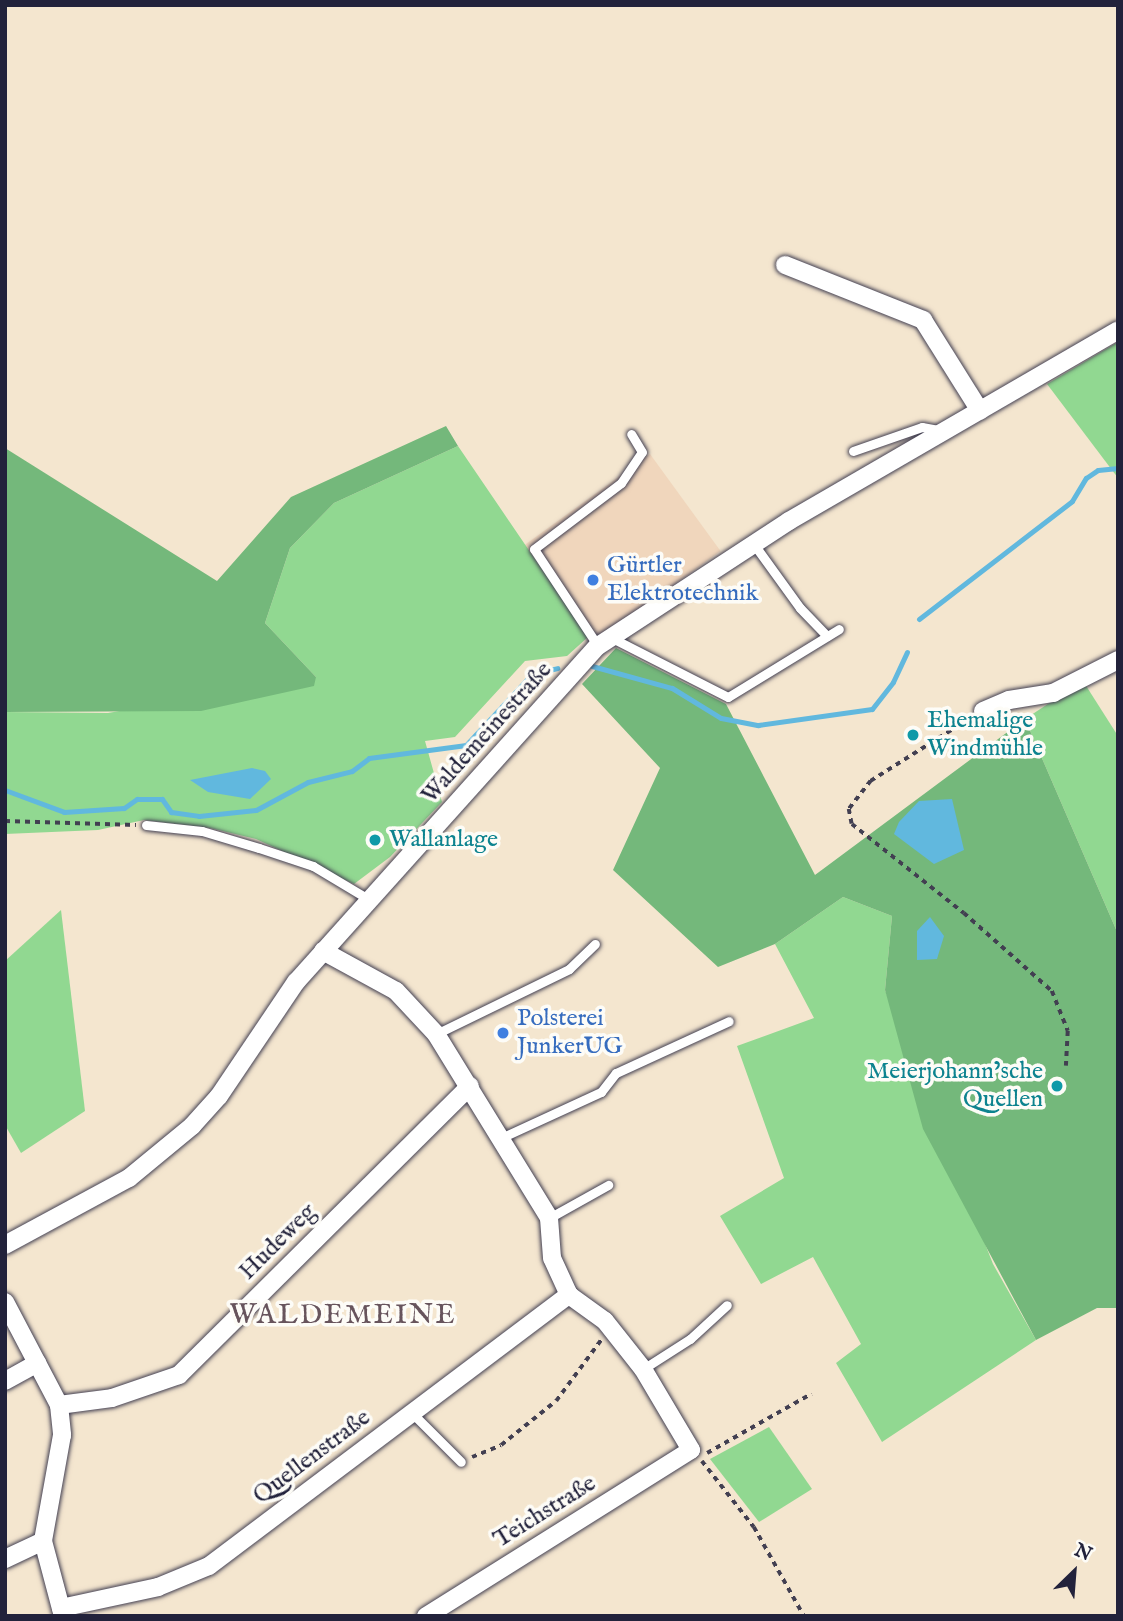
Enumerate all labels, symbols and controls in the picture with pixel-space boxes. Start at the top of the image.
place label: Gürtler Elektrotechnik [607,552,758,608]
marker: Gürtler Elektrotechnik [585,572,601,588]
street label: Waldemeinestraße [416,656,558,810]
place label: Ehemalige Windmühle [927,707,1043,763]
marker: Ehemalige Windmühle [905,727,921,743]
place label: Wallanlage [389,826,498,854]
marker: Wallanlage [367,832,383,848]
place label: Polsterei JunkerUG [517,1005,623,1061]
marker: Polsterei JunkerUG [495,1025,511,1041]
place label: Meierjohann’sche Quellen [867,1058,1043,1114]
marker: Meierjohann’sche Quellen [1049,1078,1065,1094]
street label: Hudeweg [234,1198,322,1286]
district label: WALDEMEINE [231,1299,455,1333]
street label: Quellenstraße [248,1404,376,1510]
street label: Teichstraße [489,1469,601,1555]
north arrow [1039,1537,1109,1607]
text: N [1070,1539,1095,1567]

